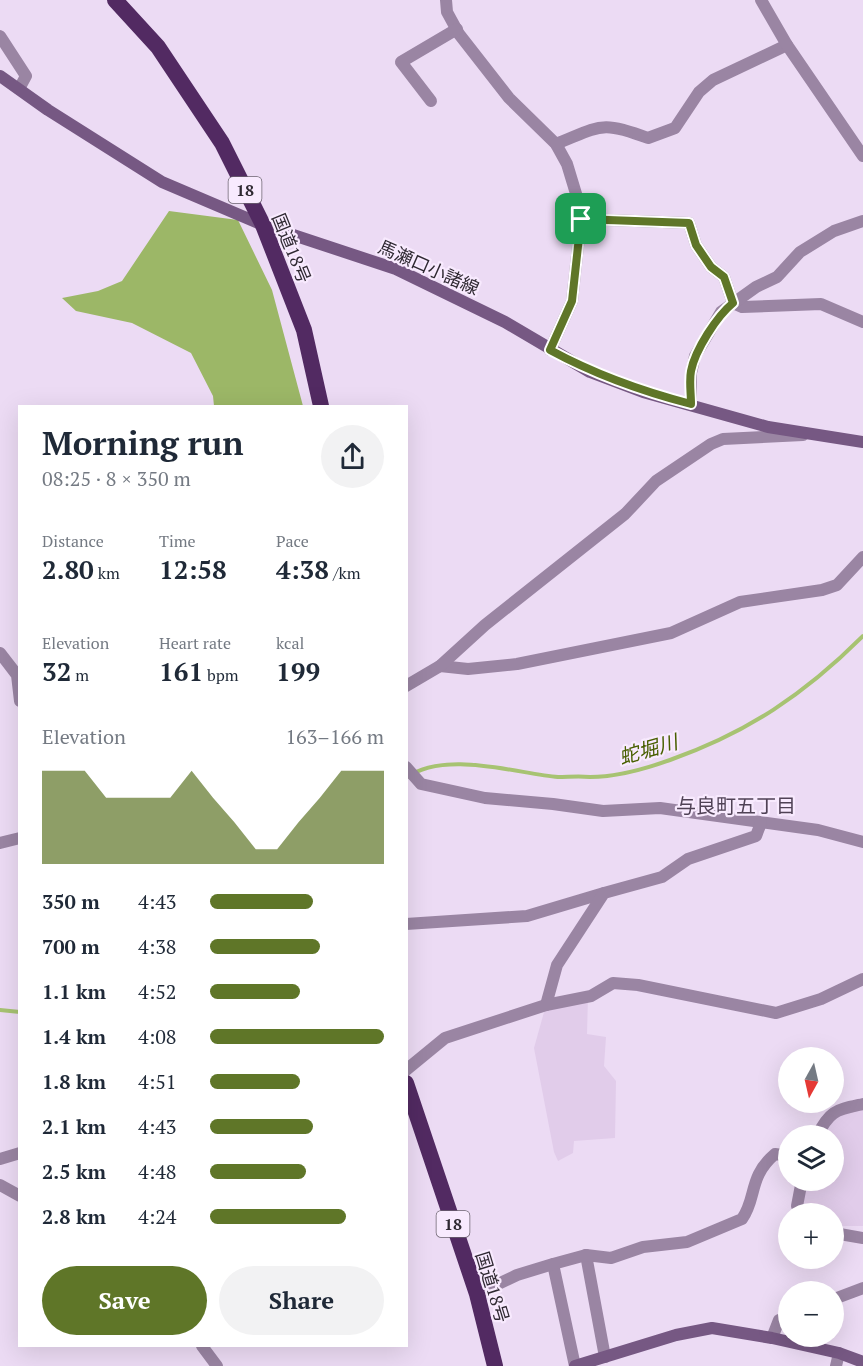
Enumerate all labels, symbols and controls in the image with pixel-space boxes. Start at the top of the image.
road number: 18 [228,177,262,203]
pin [555,193,606,244]
icon: arrive [564,202,597,235]
street label: 国道18号 [267,210,317,286]
street label: 馬瀬口小諸線 [375,234,483,300]
text: Morning run [42,421,244,464]
button: share [321,425,384,488]
text: 08:25 · 8 × 350 m [42,465,191,492]
text: Distance [42,530,104,552]
text: Time [159,530,196,552]
text: Pace [276,530,309,552]
text: 2.80 [42,552,94,586]
text: 12:58 [159,552,227,586]
text: 4:38 [276,552,329,586]
text: km [94,562,120,584]
text: /km [329,562,360,584]
text: Elevation [42,632,109,654]
text: Heart rate [159,632,231,654]
text: kcal [276,632,304,654]
text: 32 [42,654,71,688]
text: 161 [159,654,203,688]
text: 199 [276,654,320,688]
text: m [71,664,89,686]
text: bpm [203,664,239,686]
text: Elevation [42,723,126,750]
text: 163–166 m [285,723,384,750]
water label: 蛇堀川 [615,727,682,770]
district label: 与良町五丁目 [676,792,796,819]
text: 350 m [42,888,100,915]
text: 4:43 [138,888,177,915]
text: 700 m [42,933,100,960]
text: 4:38 [138,933,177,960]
text: 1.1 km [42,978,106,1005]
text: 4:52 [138,978,177,1005]
text: 1.4 km [42,1023,106,1050]
text: 4:08 [138,1023,177,1050]
north arrow [778,1047,844,1113]
map controls [778,1047,844,1347]
text: 1.8 km [42,1068,106,1095]
text: 4:51 [138,1068,177,1095]
text: 2.1 km [42,1113,106,1140]
text: 4:43 [138,1113,177,1140]
button: layers [778,1125,844,1191]
text: 2.5 km [42,1158,106,1185]
text: 4:48 [138,1158,177,1185]
text: 2.8 km [42,1203,106,1230]
text: 4:24 [138,1203,177,1230]
button: + [778,1203,844,1269]
road number: 18 [436,1211,470,1237]
street label: 国道18号 [471,1248,515,1326]
button: Save [42,1266,207,1335]
button: Share [219,1266,384,1335]
button: − [778,1281,844,1347]

